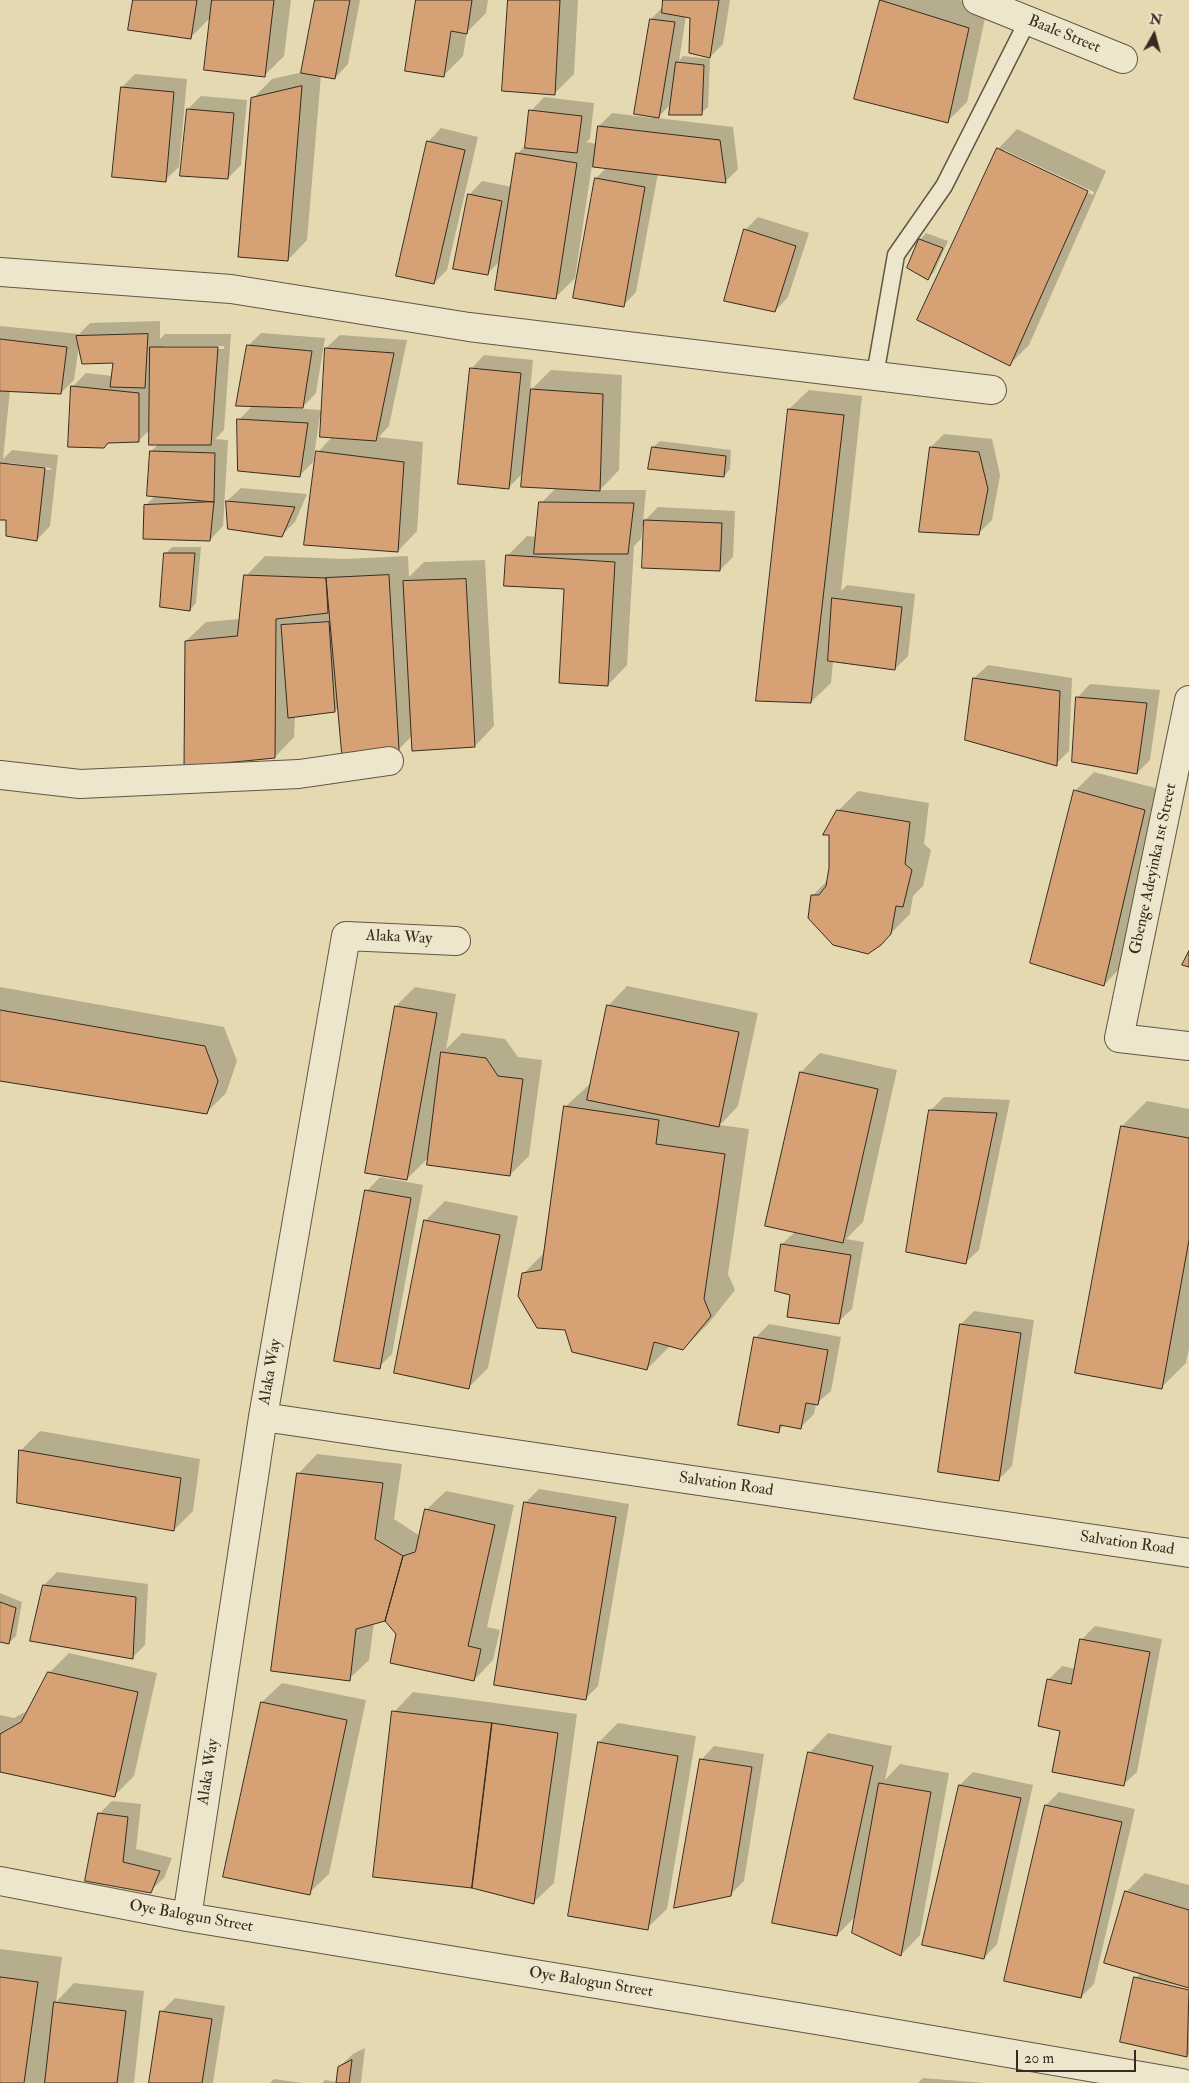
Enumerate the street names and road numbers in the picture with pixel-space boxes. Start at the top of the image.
street label: Baale Street [1025,12,1103,58]
street label: Gbenge Adeyinka 1st Street [1126,782,1182,956]
street label: Alaka Way [365,927,433,949]
street label: Alaka Way [256,1338,286,1406]
street label: Salvation Road [678,1469,774,1501]
street label: Salvation Road [1079,1528,1175,1560]
street label: Alaka Way [194,1738,224,1806]
street label: Oye Balogun Street [128,1897,254,1937]
street label: Oye Balogun Street [528,1964,654,2002]

